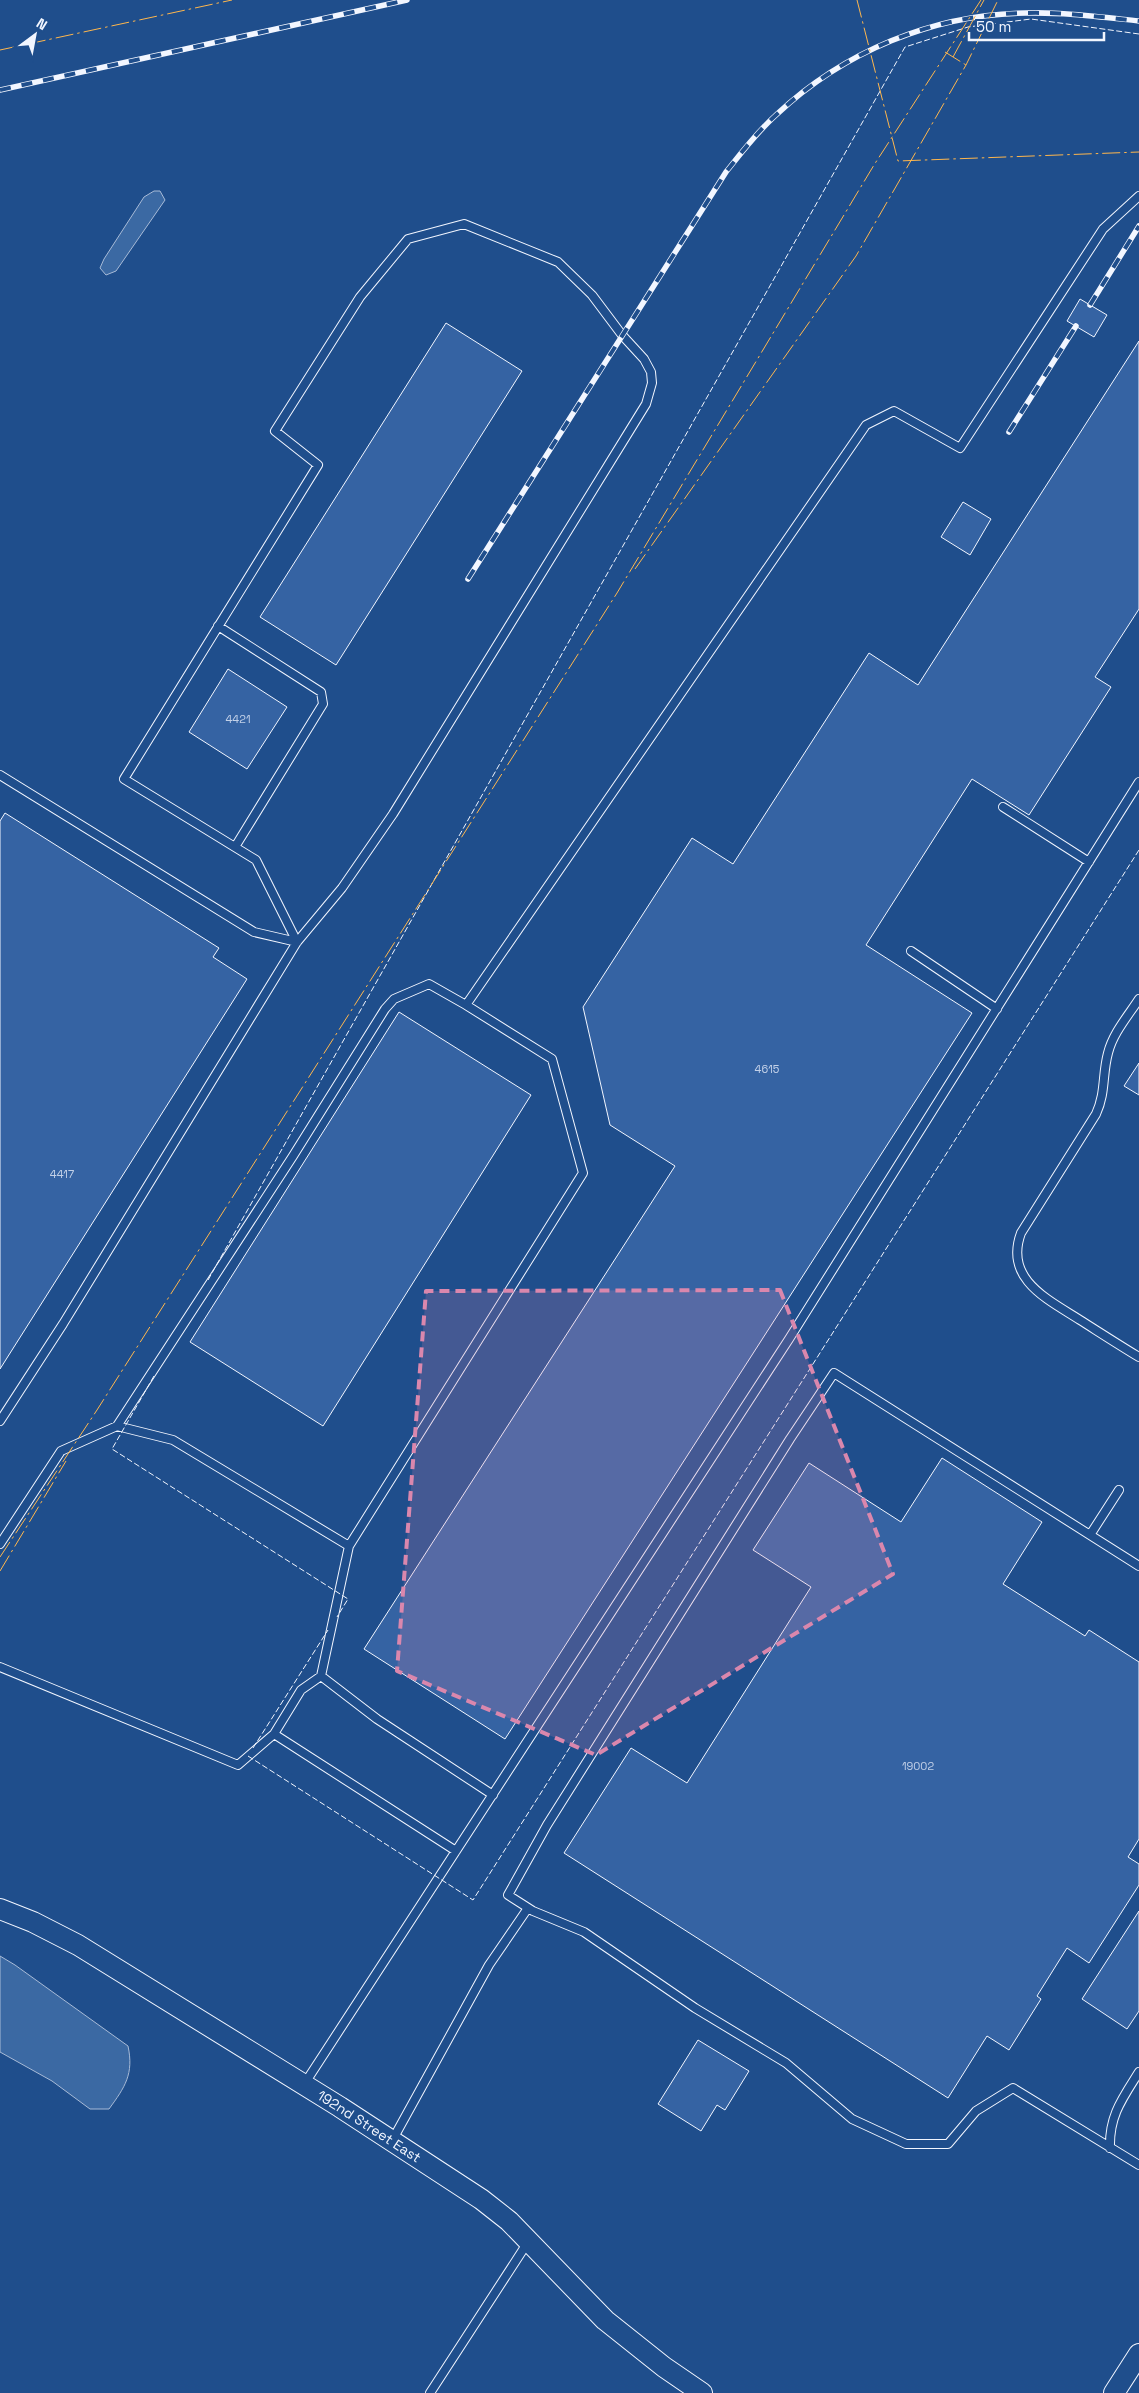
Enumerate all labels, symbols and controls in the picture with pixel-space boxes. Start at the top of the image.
north arrow [10,10,60,60]
scale bar [969,10,1104,42]
text: N [33,14,51,34]
text: 50 m [976,17,1011,36]
house number: 4421 [226,712,250,726]
house number: 4615 [755,1062,780,1076]
house number: 4417 [50,1167,74,1181]
house number: 19002 [902,1759,934,1773]
street label: 192nd Street East [314,2086,424,2166]

